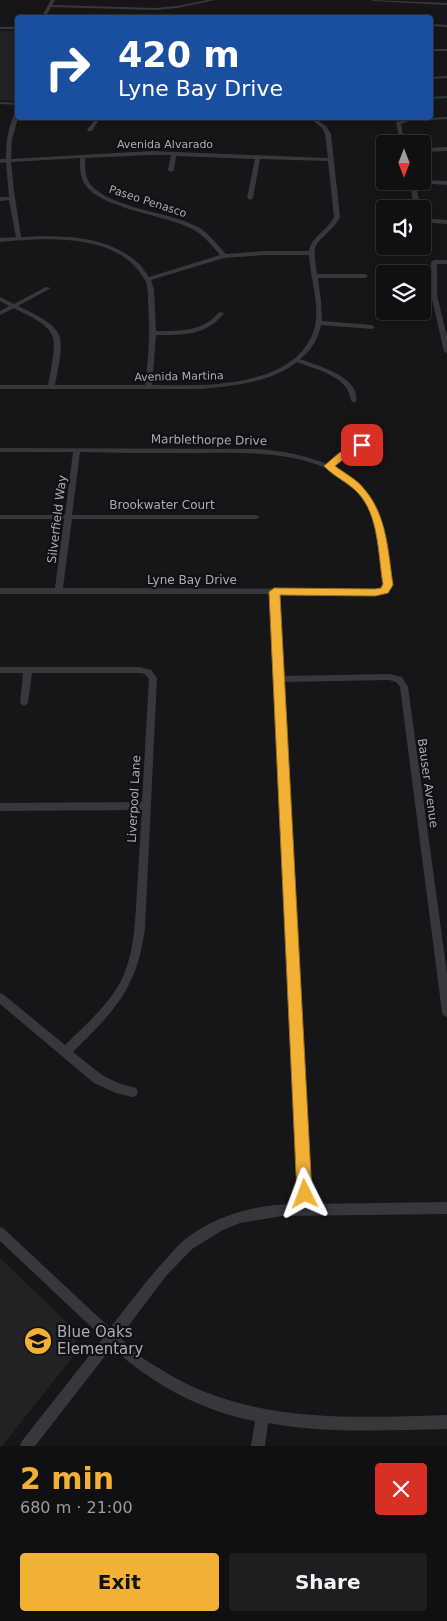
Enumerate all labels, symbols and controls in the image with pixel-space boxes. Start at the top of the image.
icon: right [35,35,100,100]
text: 420 m [118,35,240,75]
text: Lyne Bay Drive [118,76,283,101]
north arrow [376,135,431,190]
map controls [376,135,431,320]
street label: Avenida Alvarado [117,138,213,151]
street label: Paseo Penasco [107,183,189,220]
button: sound [376,200,431,255]
button: layers [376,265,431,320]
street label: Avenida Martina [134,369,224,384]
pin [341,424,383,466]
icon: arrive [348,431,376,459]
street label: Marblethorpe Drive [151,432,267,448]
street label: Silverfield Way [45,474,69,564]
street label: Brookwater Court [109,498,215,512]
street label: Lyne Bay Drive [147,573,237,587]
street label: Bauser Avenue [415,737,441,829]
street label: Liverpool Lane [125,755,143,843]
position arrow [278,1167,330,1219]
place label: Blue Oaks Elementary [57,1323,143,1358]
school or university icon: Blue Oaks Elementary [23,1326,53,1356]
text: 2 min [20,1461,114,1496]
button: close [375,1463,427,1515]
text: 680 m · 21:00 [20,1498,133,1517]
button: Exit [20,1553,219,1611]
button: Share [229,1553,427,1611]

